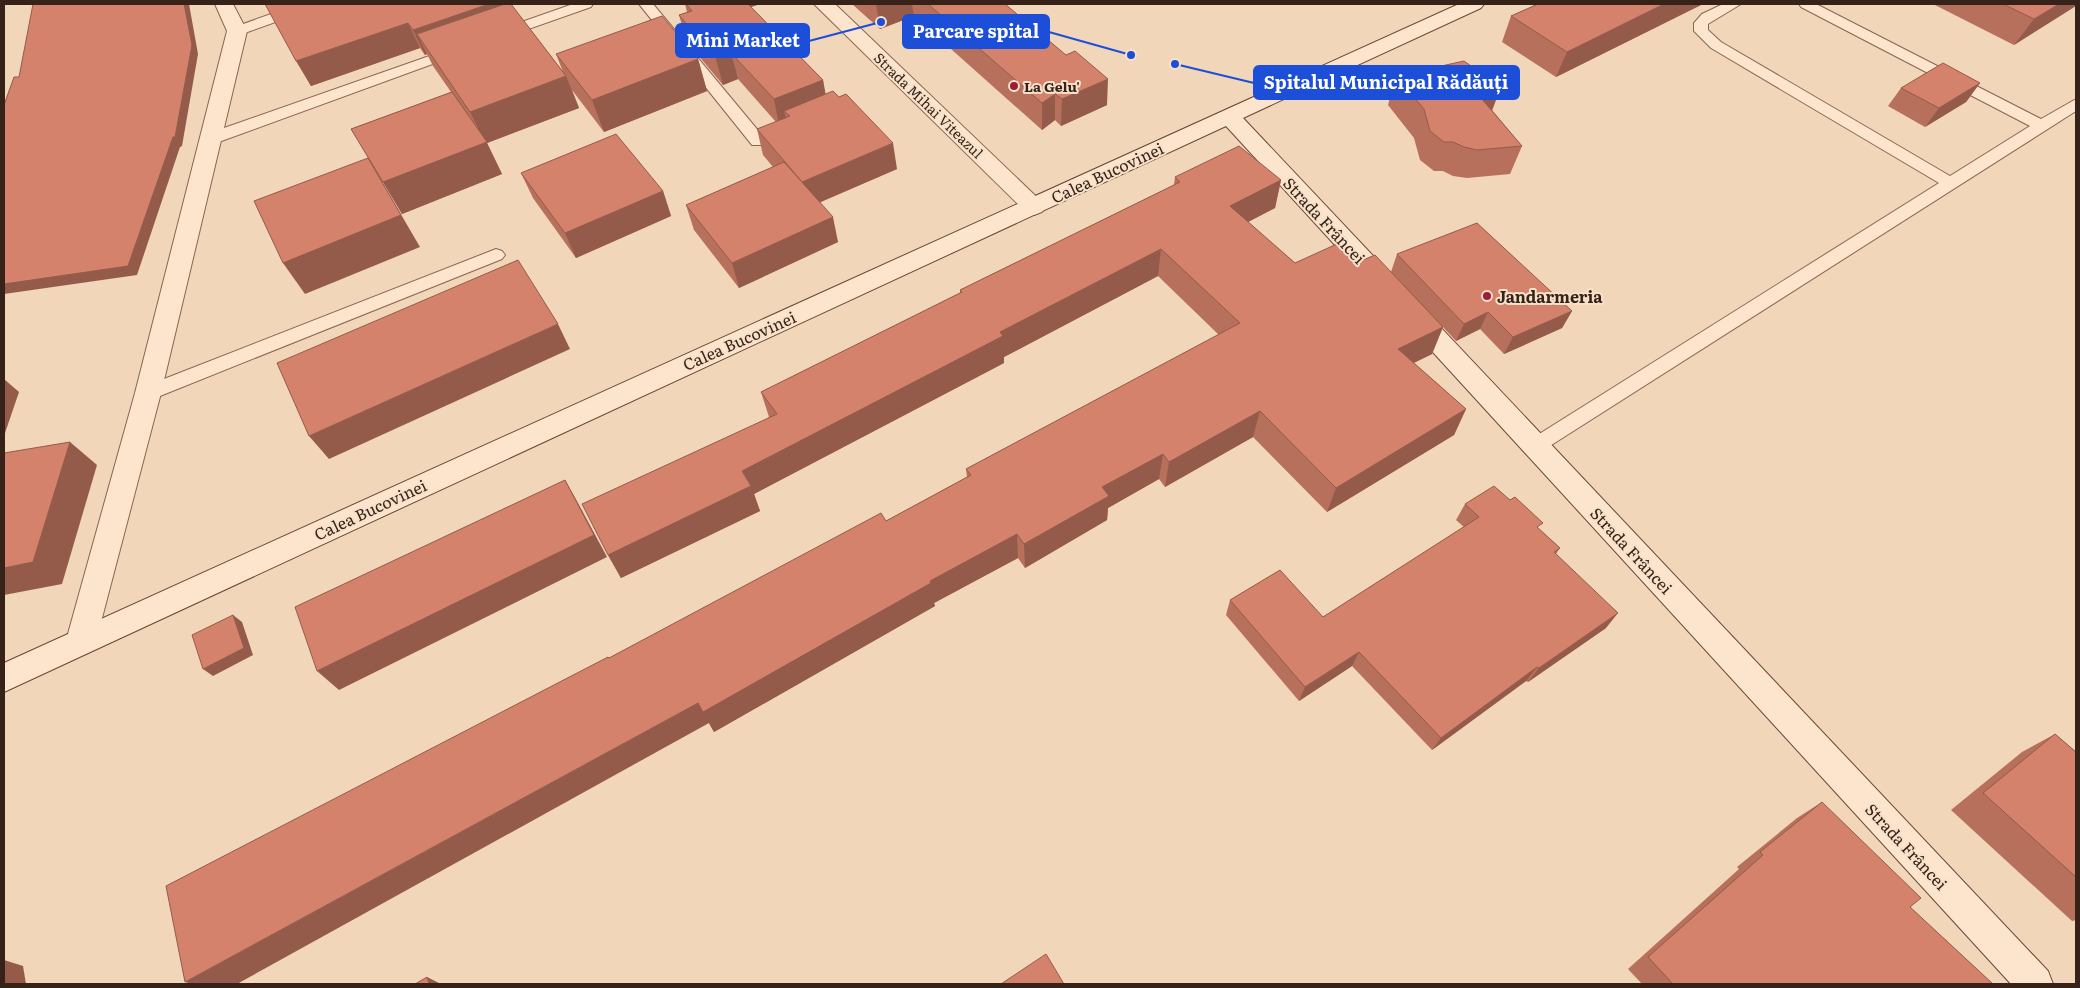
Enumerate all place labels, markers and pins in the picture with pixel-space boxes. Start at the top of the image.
callout: Parcare spital [903,15,1049,48]
callout: Mini Market [676,24,809,57]
callout: Spitalul Municipal Rădăuți [1254,66,1519,99]
place label: La Gelu' [1024,76,1080,96]
marker: La Gelu' [1008,80,1020,92]
place label: Jandarmeria [1497,284,1603,308]
marker: Jandarmeria [1481,290,1493,302]

